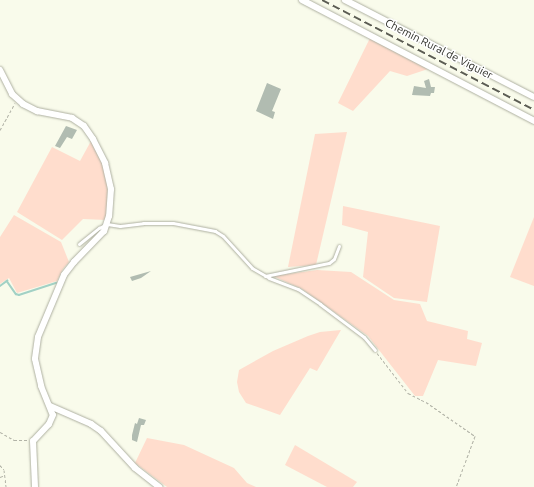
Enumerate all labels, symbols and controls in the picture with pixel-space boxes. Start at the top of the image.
street label: Chemin Rural de Viguier [383,16,495,82]

